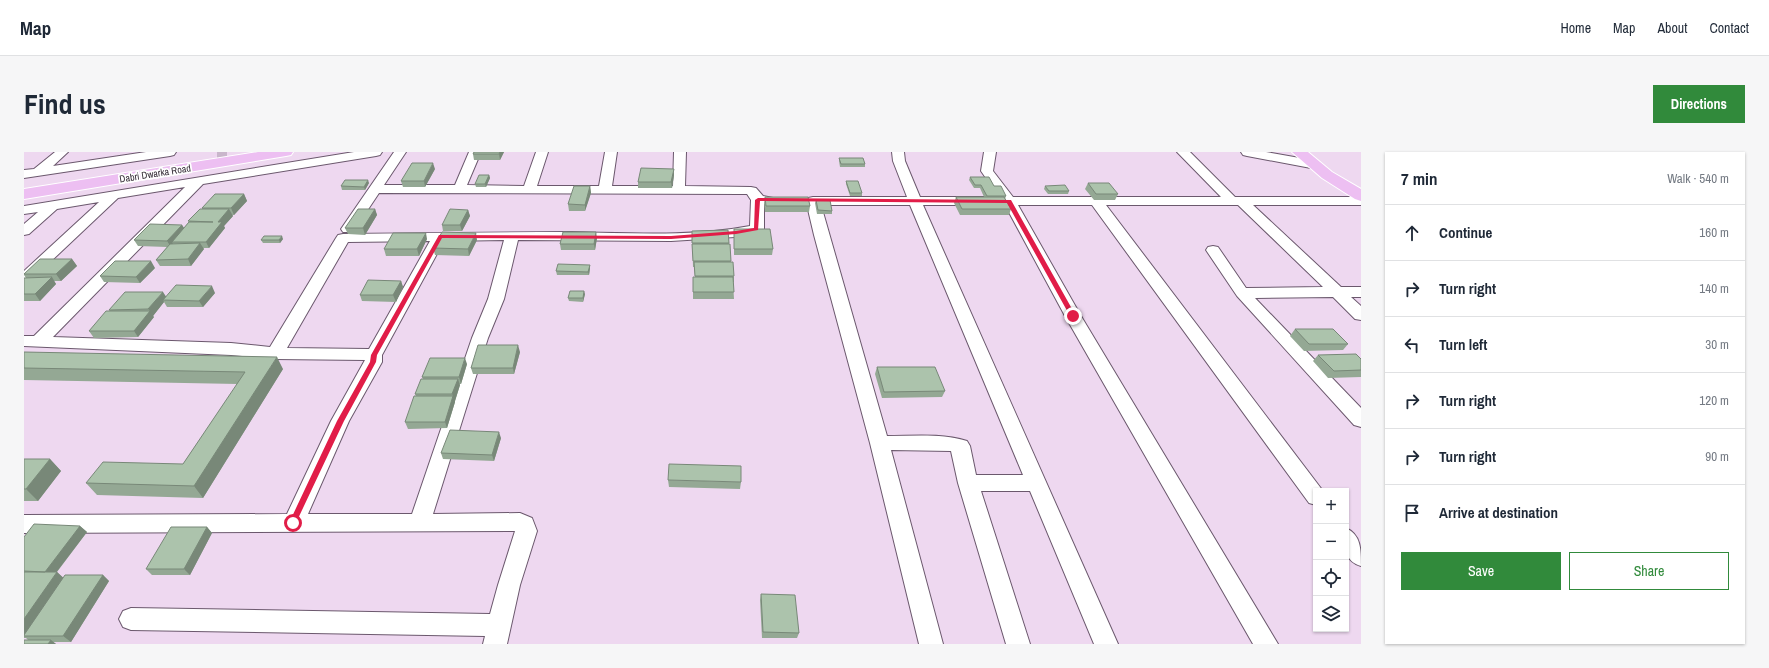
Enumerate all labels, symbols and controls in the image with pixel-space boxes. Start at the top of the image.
text: Map [20,15,51,41]
text: Home [1560,19,1591,37]
text: Map [1613,19,1635,37]
text: About [1657,19,1687,37]
text: Contact [1709,19,1749,37]
text: Find us [24,85,106,123]
button: Directions [1653,85,1745,123]
street label: Dabri Dwarka Road [119,161,192,186]
text: 7 min [1401,167,1437,190]
text: Walk · 540 m [1667,170,1729,187]
icon: ahead [1401,222,1423,244]
text: Continue [1439,222,1492,243]
text: 160 m [1699,224,1729,241]
icon: right [1401,278,1423,300]
text: Turn right [1439,278,1496,299]
text: 140 m [1699,280,1729,297]
route end [1064,307,1082,325]
icon: left [1401,334,1423,356]
text: Turn left [1439,334,1487,355]
text: 30 m [1705,336,1729,353]
icon: right [1401,390,1423,412]
text: Turn right [1439,390,1496,411]
text: 120 m [1699,392,1729,409]
icon: right [1401,446,1423,468]
text: Turn right [1439,446,1496,467]
text: 90 m [1705,448,1729,465]
map controls [1313,488,1349,632]
button: + [1313,488,1349,524]
icon: arrive [1401,502,1423,524]
text: Arrive at destination [1439,502,1558,523]
route start [284,514,302,532]
button: − [1313,524,1349,560]
button: Save [1401,552,1561,590]
button: Share [1569,552,1729,590]
button: locate [1313,560,1349,596]
button: layers [1313,596,1349,632]

